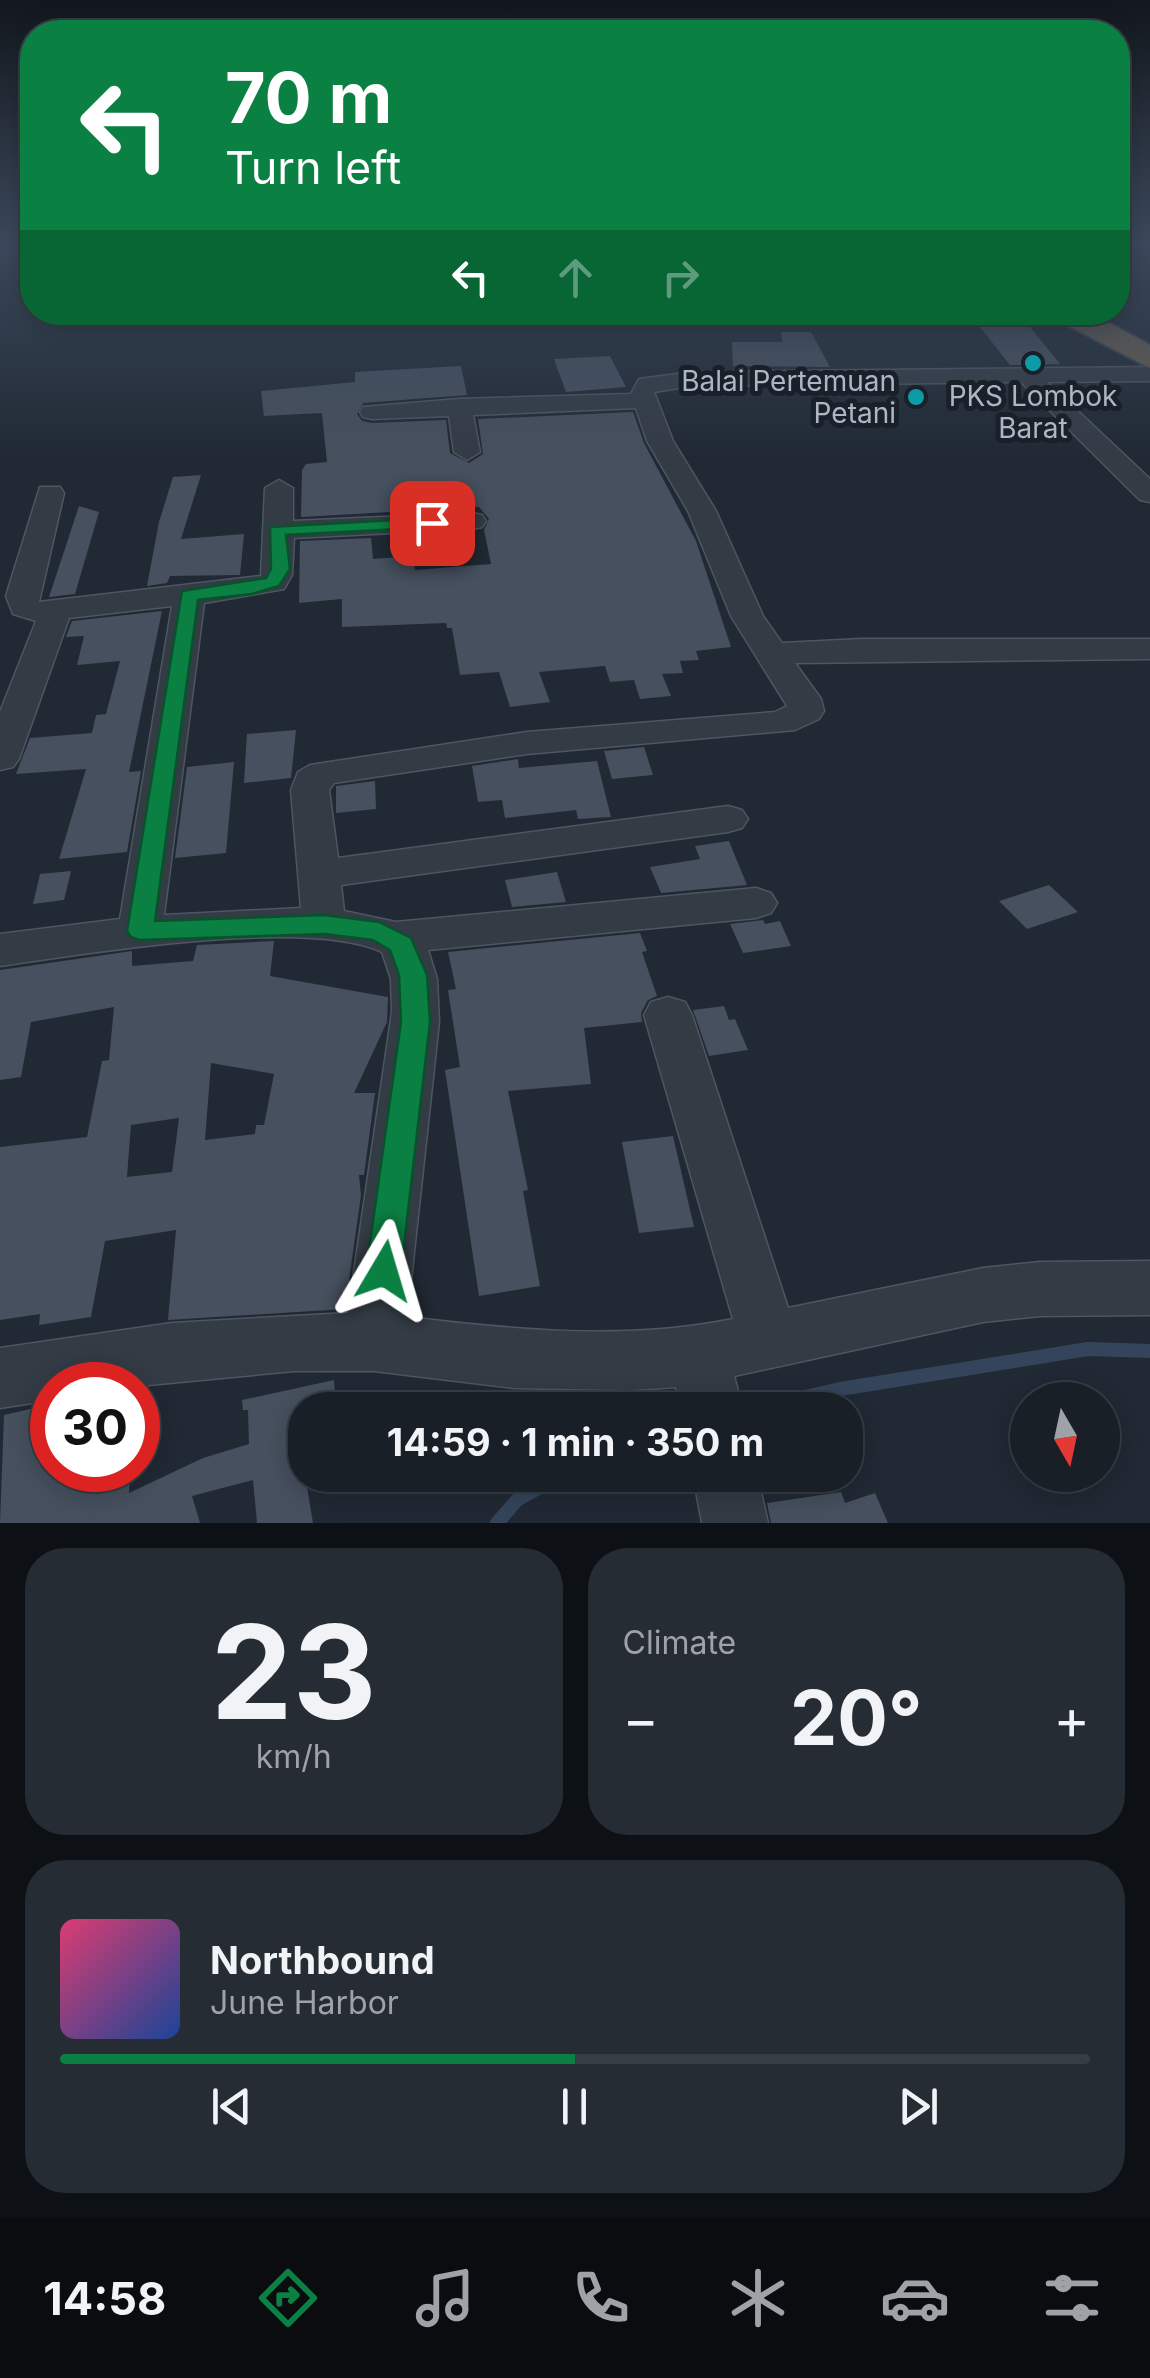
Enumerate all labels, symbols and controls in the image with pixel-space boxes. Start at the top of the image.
text: 70 m [225,55,392,140]
icon: left [60,60,190,190]
text: Turn left [225,140,401,195]
icon: left [443,250,498,305]
icon: ahead [548,250,603,305]
icon: right [653,250,708,305]
marker: PKS Lombok Barat [1022,352,1044,374]
place label: Balai Pertemuan Petani [681,364,896,430]
place label: PKS Lombok Barat [949,379,1117,445]
marker: Balai Pertemuan Petani [905,386,927,408]
pin [390,481,475,566]
icon: arrive [405,496,460,551]
position arrow [332,1219,436,1323]
speed limit sign: 30 [30,1362,160,1492]
north arrow [1010,1382,1120,1492]
map controls [1010,1382,1120,1492]
text: 14:59 · 1 min · 350 m [387,1419,764,1465]
text: 23 [211,1593,377,1750]
text: Climate [623,1623,736,1662]
text: 20° [790,1672,922,1763]
text: − [623,1686,659,1752]
text: + [1054,1686,1090,1752]
text: km/h [256,1737,332,1776]
text: Northbound [210,1937,435,1983]
text: June Harbor [210,1983,399,2022]
icon: previous [204,2079,259,2134]
icon: pause [547,2079,602,2134]
icon: next [891,2079,946,2134]
icon: directions [253,2263,323,2333]
icon: music [410,2263,480,2333]
icon: phone [566,2263,636,2333]
icon: climate [723,2263,793,2333]
icon: car [880,2263,950,2333]
icon: filters [1037,2263,1107,2333]
text: 14:58 [43,2271,166,2326]

